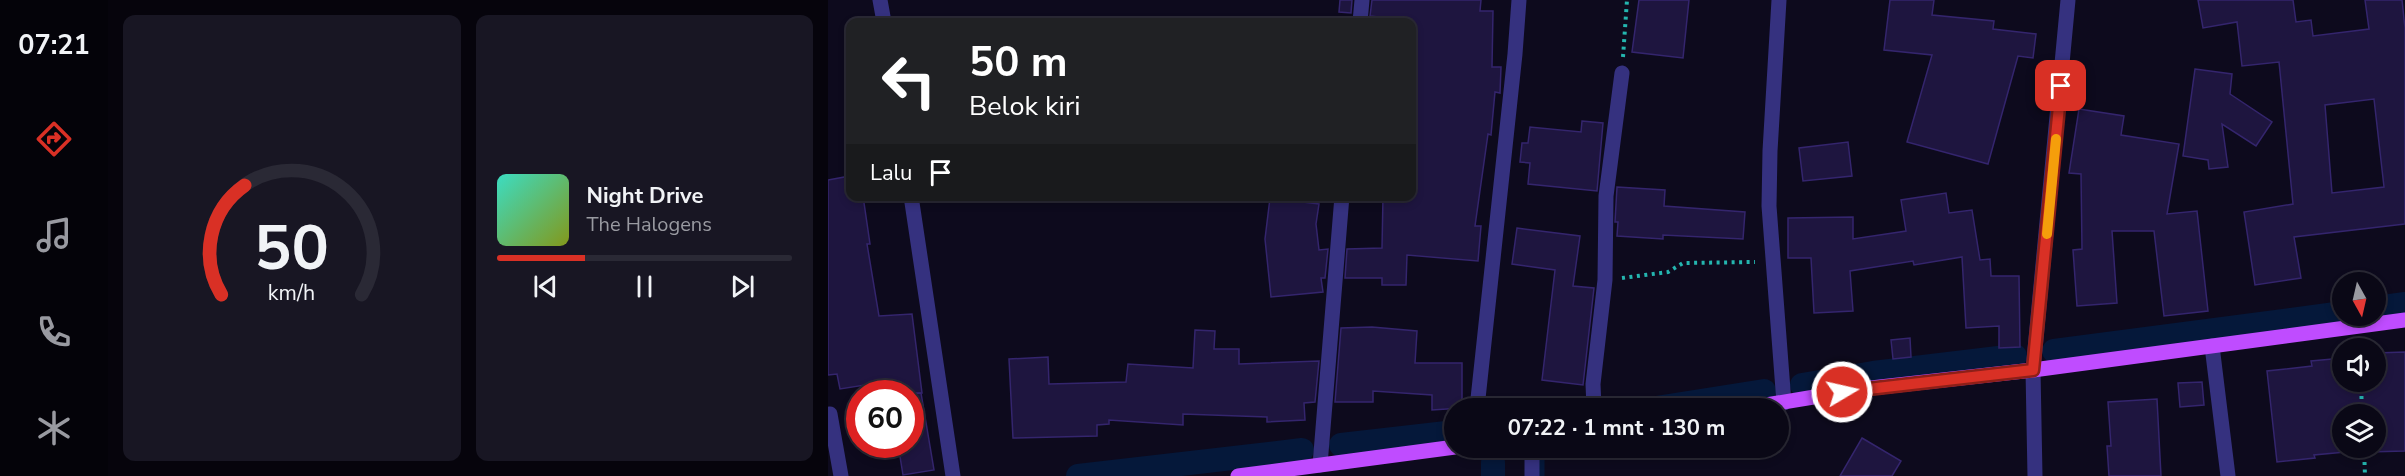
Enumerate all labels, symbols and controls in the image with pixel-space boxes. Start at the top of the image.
text: 07:21 [18,27,90,64]
text: 50 m [969,34,1068,91]
icon: left [870,42,948,120]
pin [2035,60,2086,111]
icon: arrive [2044,69,2077,102]
text: Belok kiri [969,88,1081,125]
icon: directions [33,118,75,160]
icon: arrive [924,156,957,189]
text: Lalu [870,158,912,188]
text: Night Drive [587,181,703,211]
text: 50 [254,206,329,291]
text: The Halogens [587,211,712,238]
icon: music [33,214,75,256]
icon: previous [529,270,562,303]
icon: pause [628,270,661,303]
icon: next [726,270,759,303]
north arrow [2332,272,2386,326]
map controls [2332,272,2386,458]
text: km/h [268,278,315,308]
icon: phone [33,311,75,353]
button: sound [2332,338,2386,392]
position arrow [1810,360,1874,424]
speed limit sign: 60 [846,380,924,458]
button: layers [2332,404,2386,458]
icon: climate [33,407,75,449]
text: 07:22 · 1 mnt · 130 m [1508,413,1725,443]

